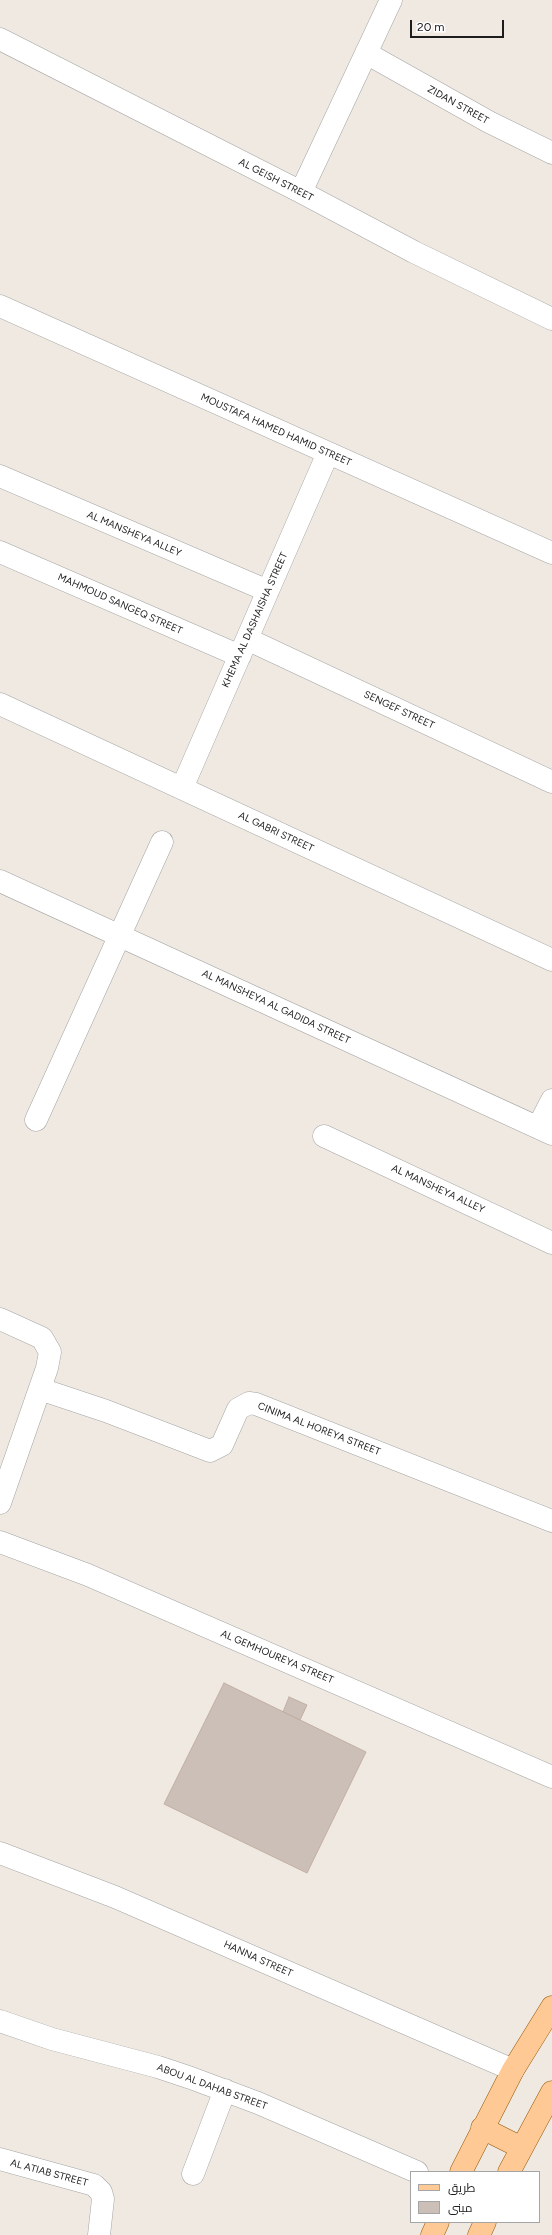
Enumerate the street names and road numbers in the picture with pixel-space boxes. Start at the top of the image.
street label: ZIDAN STREET [425,83,491,127]
street label: AL GEISH STREET [237,156,315,204]
street label: MOUSTAFA HAMED HAMID STREET [199,391,353,469]
street label: AL MANSHEYA ALLEY [85,509,183,559]
street label: KHEMA AL DASHAISHA STREET [220,551,290,689]
street label: MAHMOUD SANGEQ STREET [56,571,184,637]
street label: SENGEF STREET [362,688,436,732]
street label: AL GABRI STREET [236,809,316,855]
street label: AL MANSHEYA AL GADIDA STREET [200,967,352,1047]
street label: AL MANSHEYA ALLEY [390,1162,486,1216]
street label: CINIMA AL HOREYA STREET [256,1400,382,1458]
street label: AL GEMHOUREYA STREET [219,1628,335,1686]
street label: HANNA STREET [222,1938,294,1980]
street label: ABOU AL DAHAB STREET [155,2061,269,2113]
street label: AL ATIAB STREET [9,2157,89,2189]

